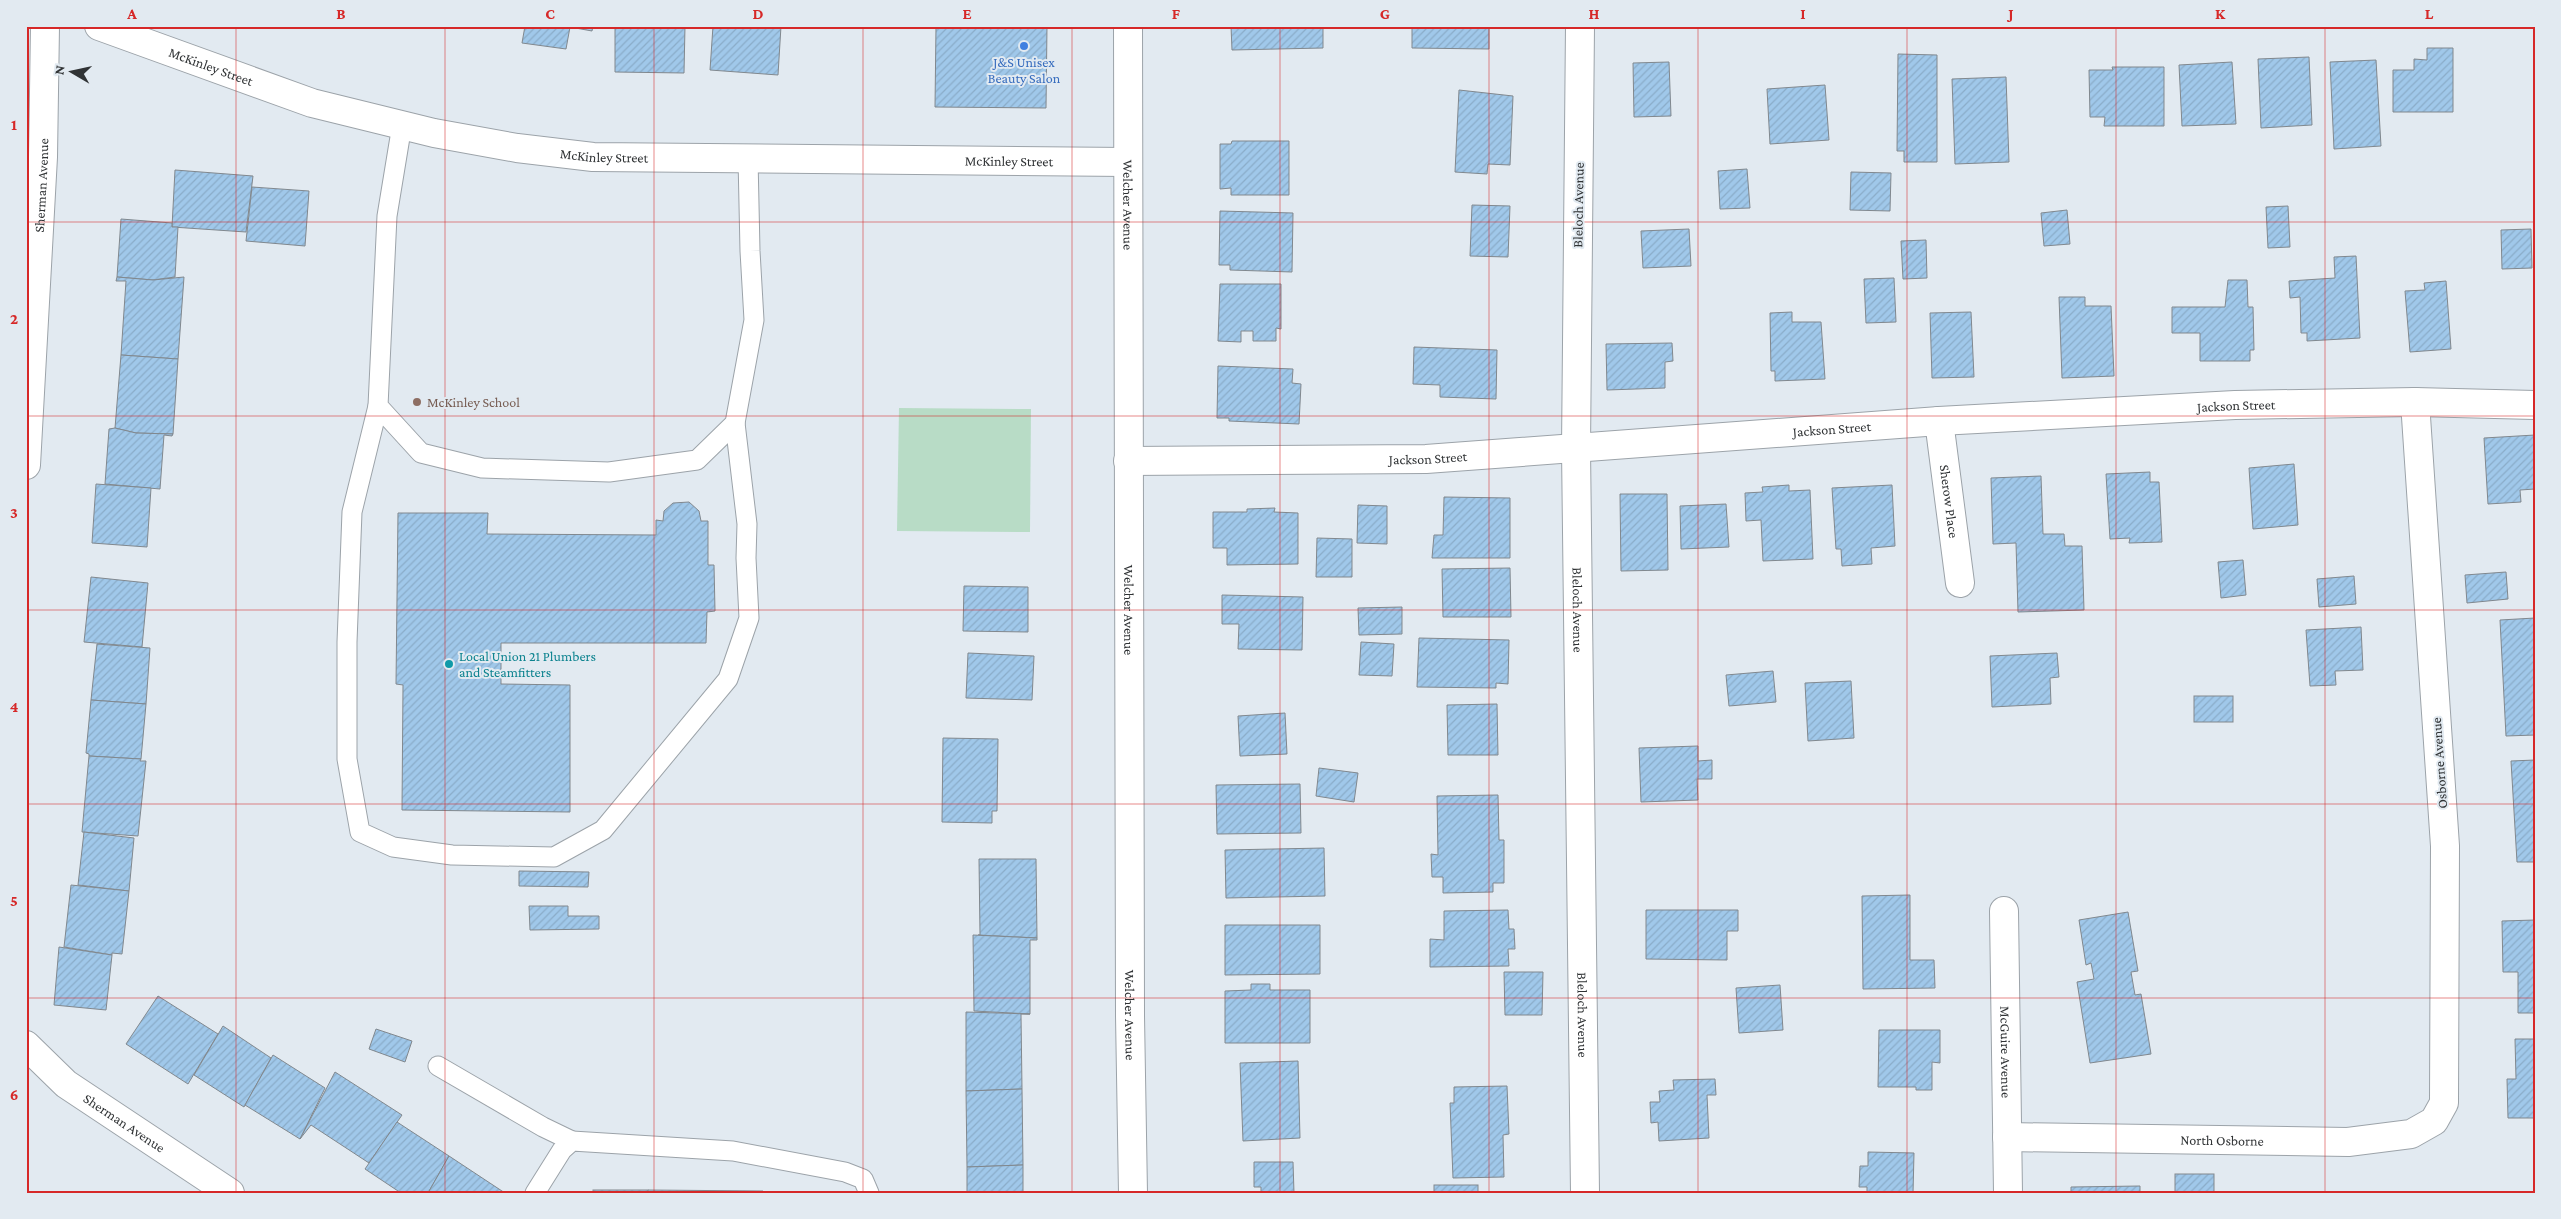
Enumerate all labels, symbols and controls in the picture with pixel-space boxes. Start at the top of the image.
text: A [126,5,137,22]
text: B [336,5,346,22]
text: C [545,5,555,22]
text: D [752,5,764,22]
text: E [962,5,972,22]
text: F [1172,5,1181,22]
text: G [1380,5,1390,22]
text: H [1589,5,1600,22]
text: I [1800,5,1806,22]
text: J [2006,5,2014,22]
text: K [2215,5,2226,22]
text: L [2425,5,2434,22]
marker: J&S Unisex Beauty Salon [1018,40,1030,52]
street label: McKinley Street [167,44,256,89]
north arrow [48,48,98,98]
place label: J&S Unisex Beauty Salon [988,54,1061,86]
text: N [51,64,68,76]
text: 1 [11,116,17,133]
street label: Sherman Avenue [31,138,51,233]
street label: McKinley Street [559,145,649,166]
street label: McKinley Street [965,152,1054,169]
street label: Welcher Avenue [1120,160,1136,250]
street label: Bleloch Avenue [1569,162,1587,248]
text: 2 [10,310,18,327]
place label: McKinley School [427,394,520,410]
marker: McKinley School [411,396,423,408]
street label: Jackson Street [2195,396,2276,415]
street label: Jackson Street [1790,418,1872,440]
street label: Jackson Street [1387,448,1468,467]
street label: Sherow Place [1937,464,1962,539]
text: 3 [10,504,18,521]
street label: Welcher Avenue [1121,565,1137,655]
street label: Bleloch Avenue [1569,567,1586,653]
place label: Local Union 21 Plumbers and Steamfitters [459,648,596,680]
marker: Local Union 21 Plumbers and Steamfitters [443,658,455,670]
text: 4 [10,698,19,715]
street label: Osborne Avenue [2428,717,2450,809]
text: 5 [10,892,18,909]
street label: Welcher Avenue [1122,970,1139,1060]
street label: Bleloch Avenue [1574,972,1591,1058]
street label: McGuire Avenue [1997,1006,2015,1098]
text: 6 [10,1086,18,1103]
street label: Sherman Avenue [81,1090,168,1156]
street label: North Osborne [2180,1132,2264,1149]

